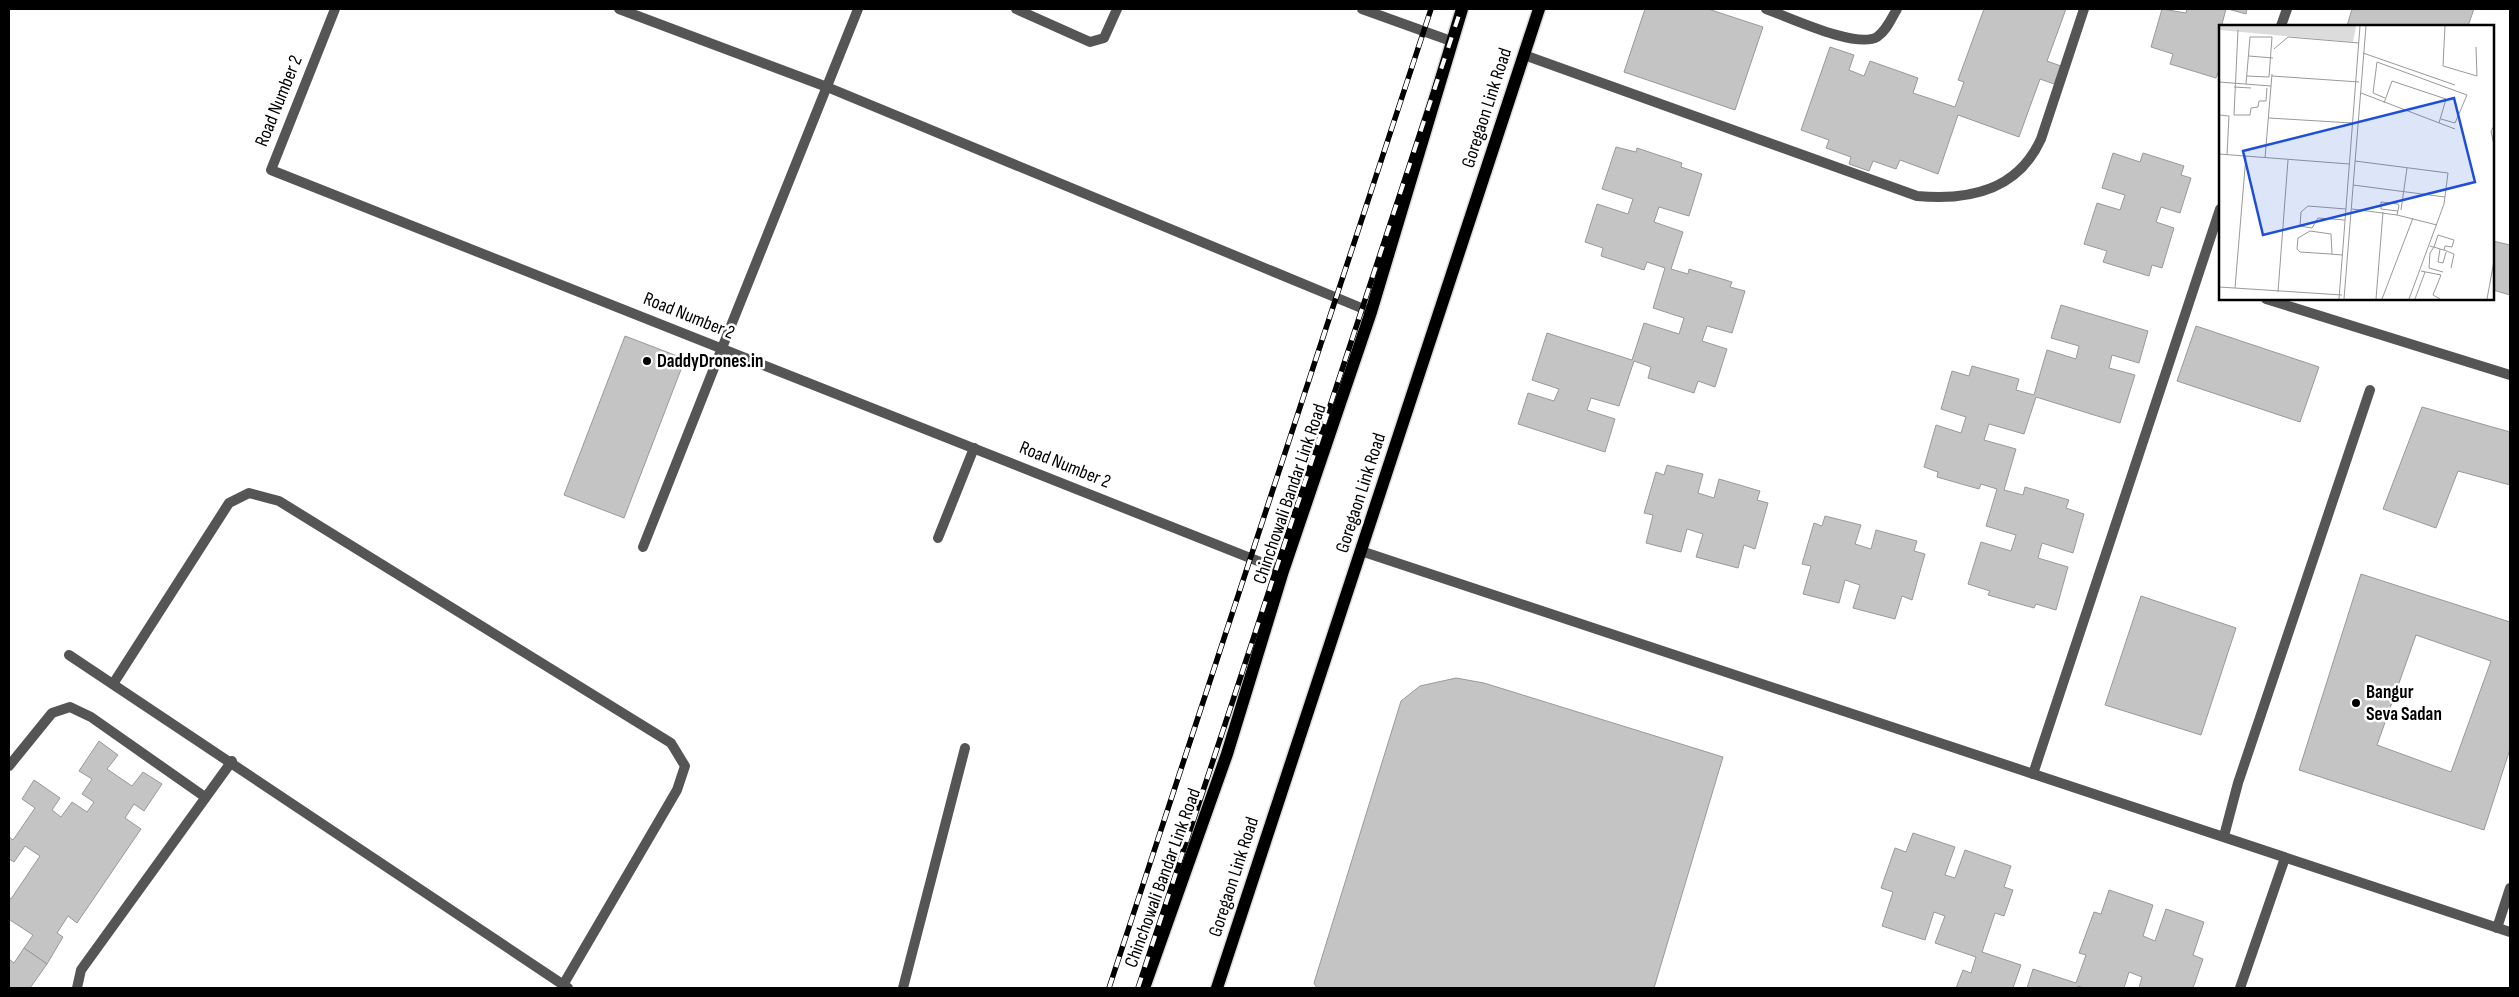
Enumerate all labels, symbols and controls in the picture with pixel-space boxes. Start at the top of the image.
inset map [2219,25,2494,300]
street label: Goregaon Link Road [1457,45,1517,171]
street label: Road Number 2 [250,52,308,150]
street label: Road Number 2 [640,287,738,345]
place label: DaddyDrones.in [657,350,763,373]
marker: DaddyDrones.in [641,355,653,367]
street label: Chinchowali Bandar Link Road [1248,401,1332,587]
street label: Goregaon Link Road [1331,430,1391,556]
street label: Road Number 2 [1016,436,1114,494]
place label: Bangur Seva Sadan [2366,681,2442,726]
marker: Bangur Seva Sadan [2350,697,2362,709]
street label: Chinchowali Bandar Link Road [1120,785,1206,971]
street label: Goregaon Link Road [1204,814,1264,940]

